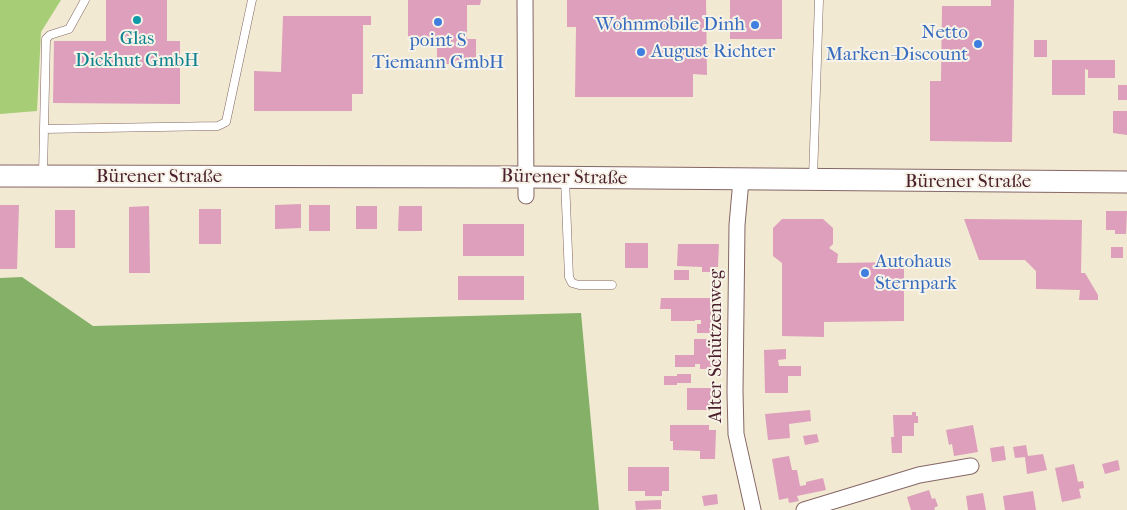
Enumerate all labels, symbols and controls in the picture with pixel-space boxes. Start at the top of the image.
marker: Glas Dickhut GmbH [131,14,143,26]
place label: Wohnmobile Dinh [595,14,745,36]
marker: point S Tiemann GmbH [432,16,444,28]
marker: Wohnmobile Dinh [749,19,761,31]
place label: Netto Marken-Discount [826,22,968,66]
place label: Glas Dickhut GmbH [75,28,199,72]
place label: point S Tiemann GmbH [372,30,504,74]
marker: Netto Marken-Discount [972,38,984,50]
place label: August Richter [651,41,775,63]
marker: August Richter [635,46,647,58]
street label: Bürener Straße [96,166,222,188]
street label: Bürener Straße [501,166,627,190]
street label: Bürener Straße [905,171,1031,193]
place label: Autohaus Sternpark [875,251,957,295]
marker: Autohaus Sternpark [859,267,871,279]
street label: Alter Schützenweg [705,269,727,423]

